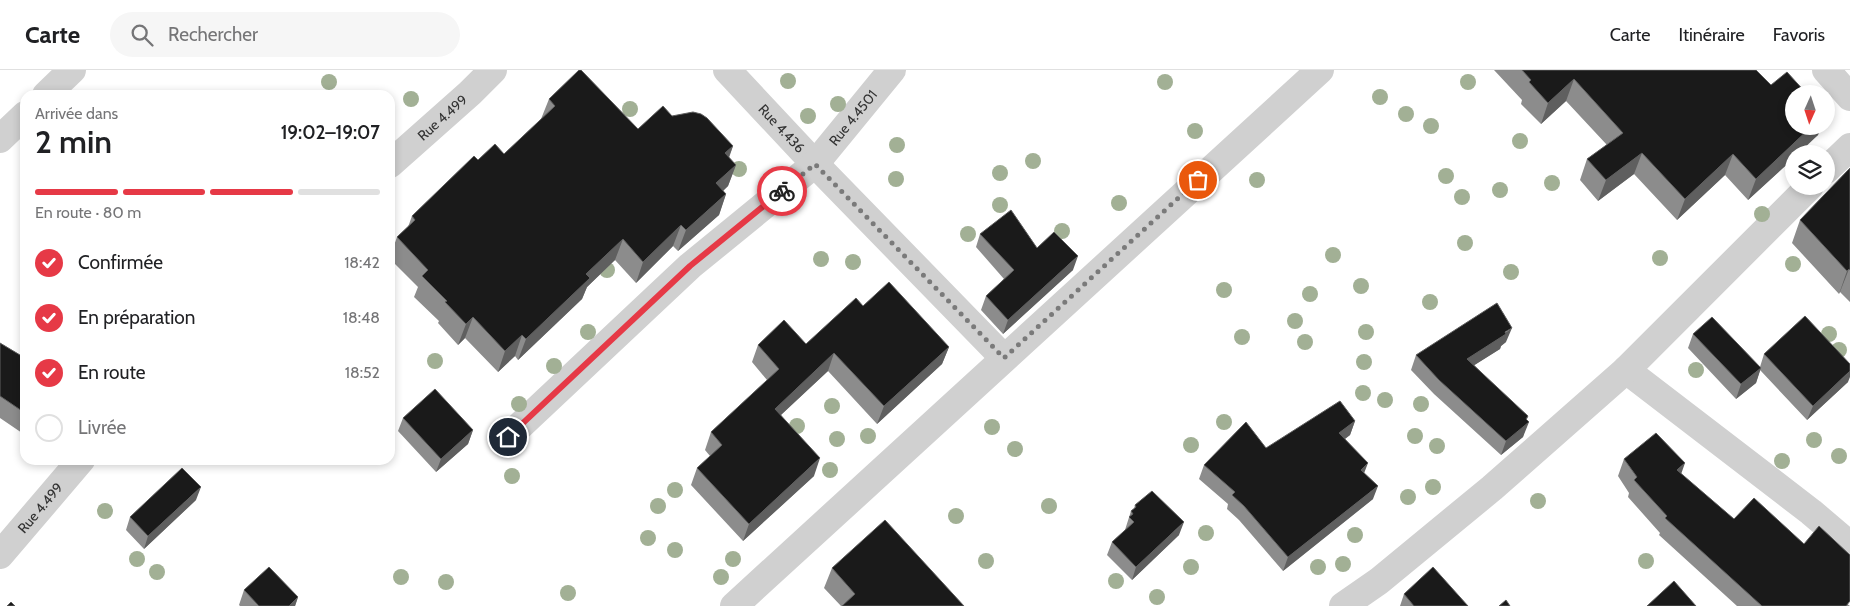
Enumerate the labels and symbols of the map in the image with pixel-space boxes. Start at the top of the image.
north arrow [1785,85,1835,135]
street label: Rue 4.4501 [825,86,881,149]
street label: Rue 4.499 [414,91,471,144]
street label: Rue 4.436 [754,100,809,157]
pin [1177,159,1219,201]
courier [757,166,807,216]
pin [487,416,529,458]
street label: Rue 4.499 [14,479,67,537]

